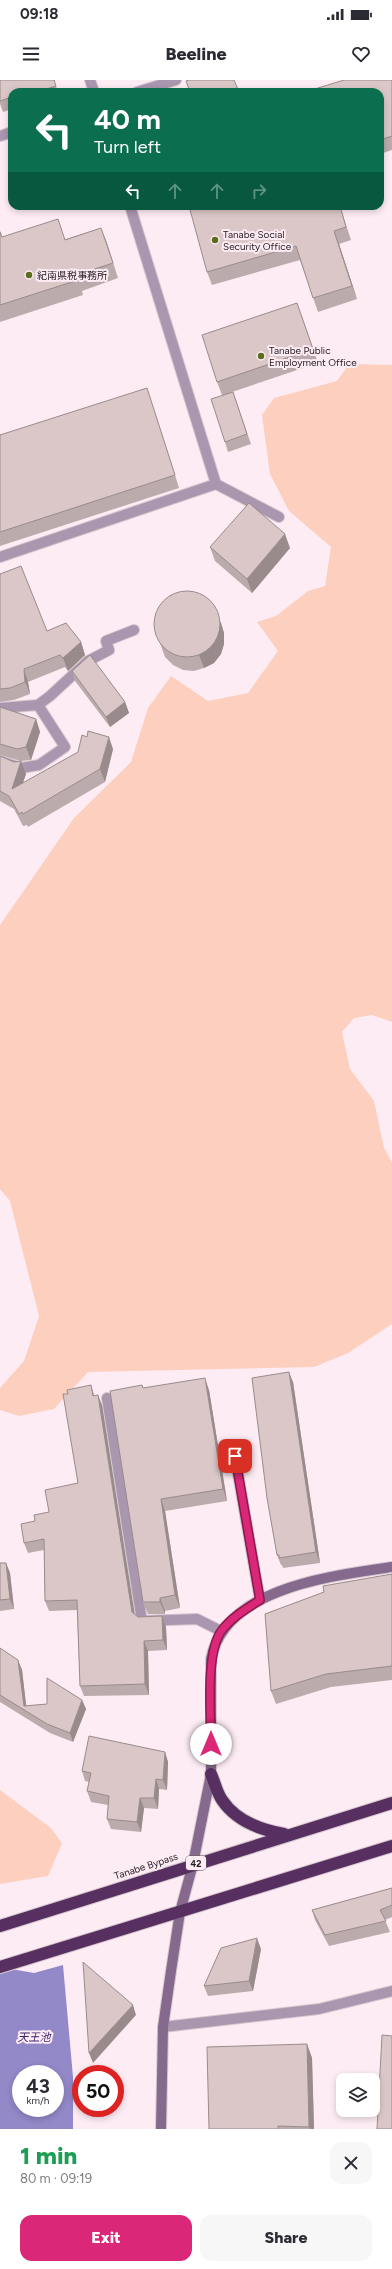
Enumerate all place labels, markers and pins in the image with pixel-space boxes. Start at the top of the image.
place label: Tanabe Social Security Office [223,228,292,253]
marker: Tanabe Social Security Office [210,235,220,245]
place label: 紀南県税事務所 [37,269,107,282]
marker: 紀南県税事務所 [24,270,34,280]
place label: Tanabe Public Employment Office [269,344,357,369]
marker: Tanabe Public Employment Office [256,351,266,361]
pin [218,1439,252,1473]

